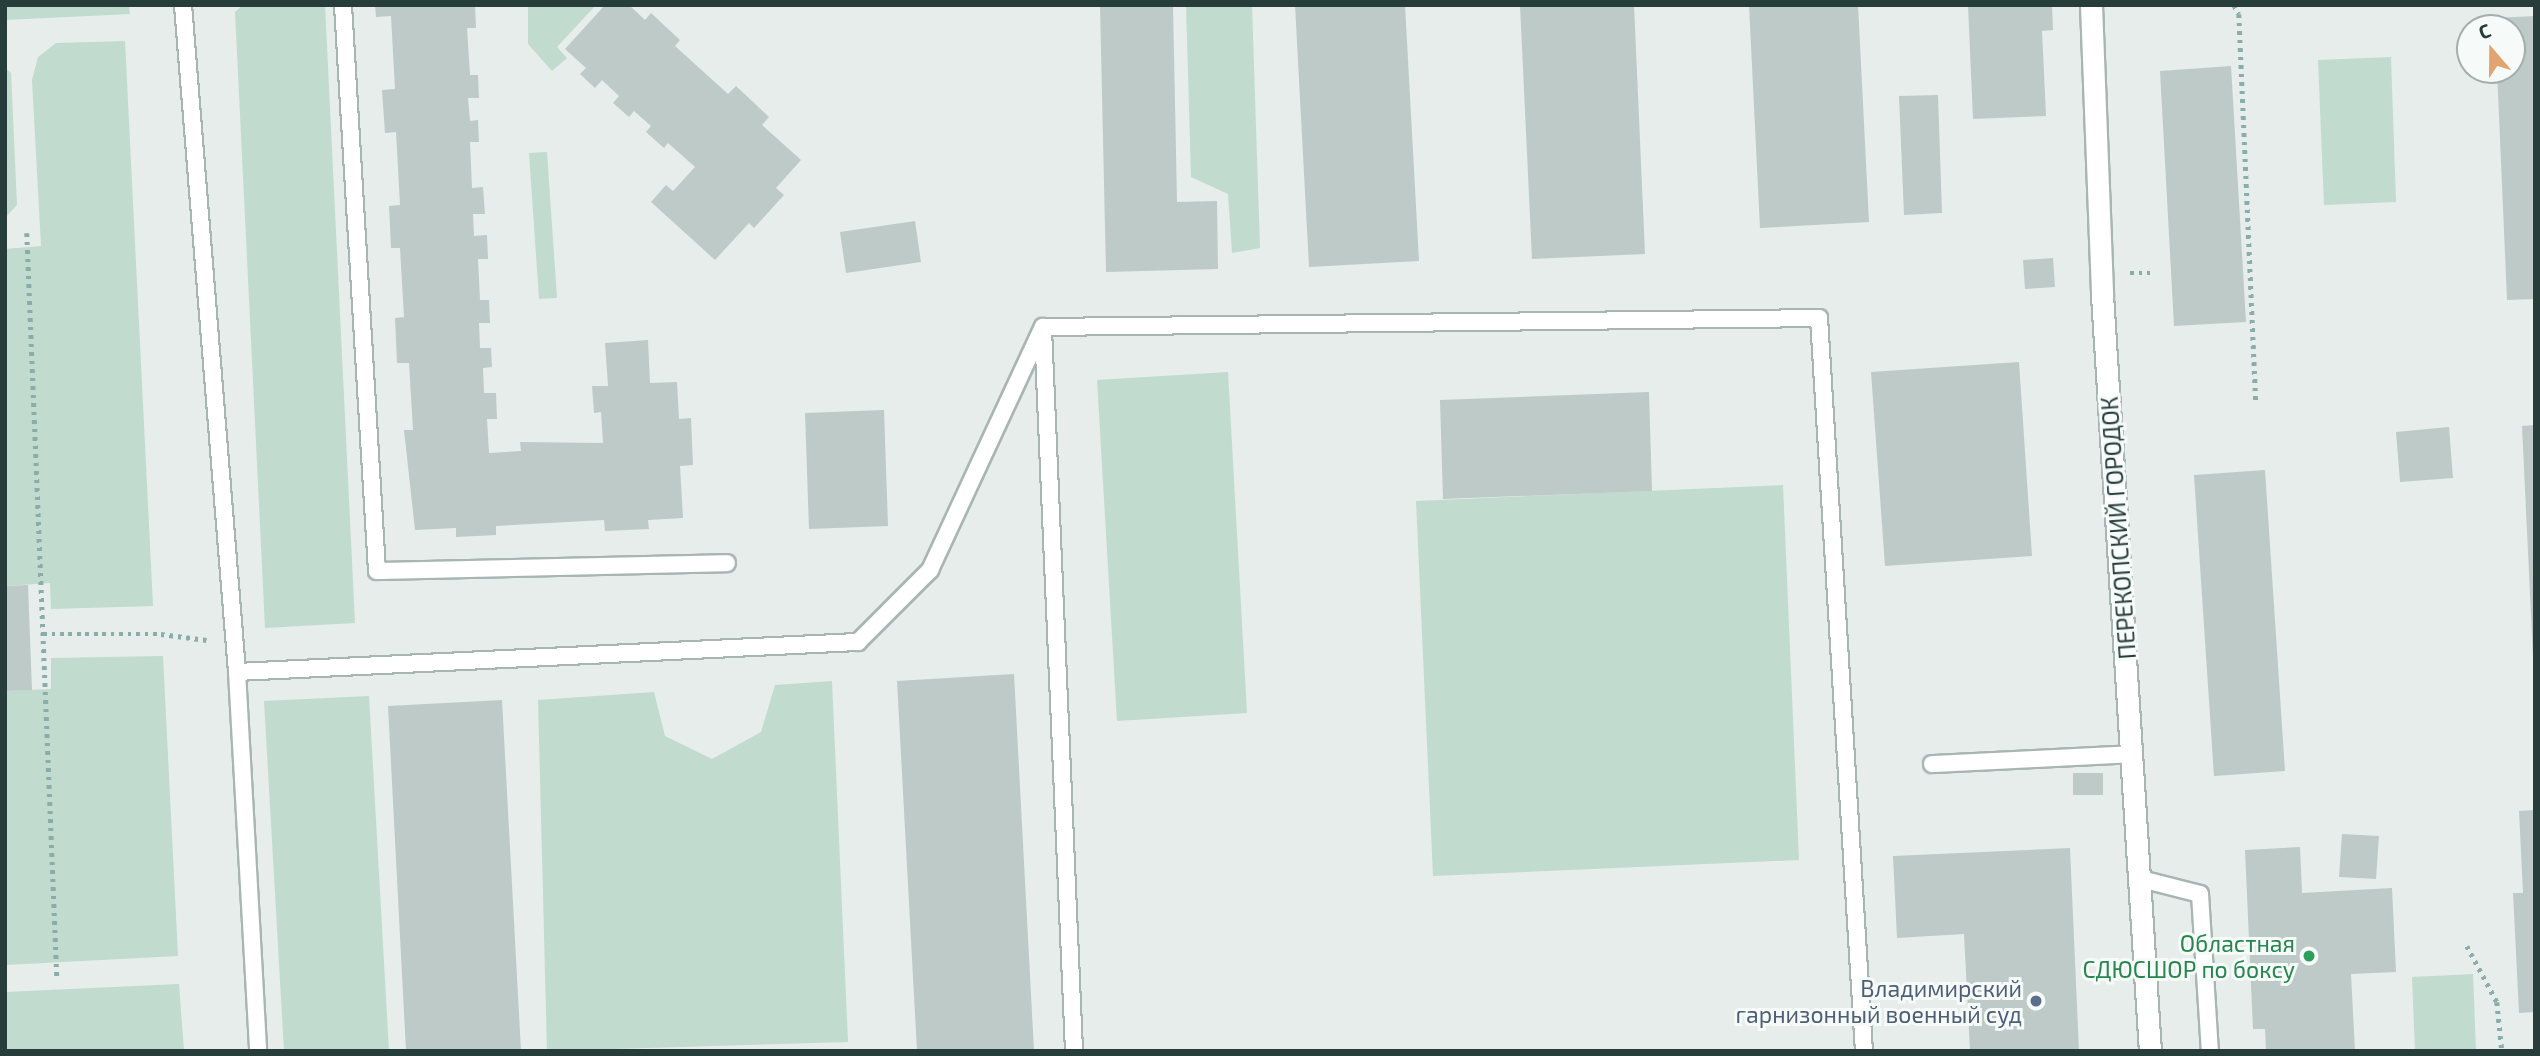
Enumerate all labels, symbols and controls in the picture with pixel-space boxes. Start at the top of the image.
north arrow [2456,14,2526,84]
text: С [2475,18,2494,43]
street label: ПЕРЕКОПСКИЙ ГОРОДОК [2095,396,2141,660]
place label: Областная СДЮСШОР по боксу [2082,929,2295,983]
marker: Областная СДЮСШОР по боксу [2301,948,2317,964]
place label: Владимирский гарнизонный военный суд [1735,974,2022,1028]
marker: Владимирский гарнизонный военный суд [2028,993,2044,1009]

